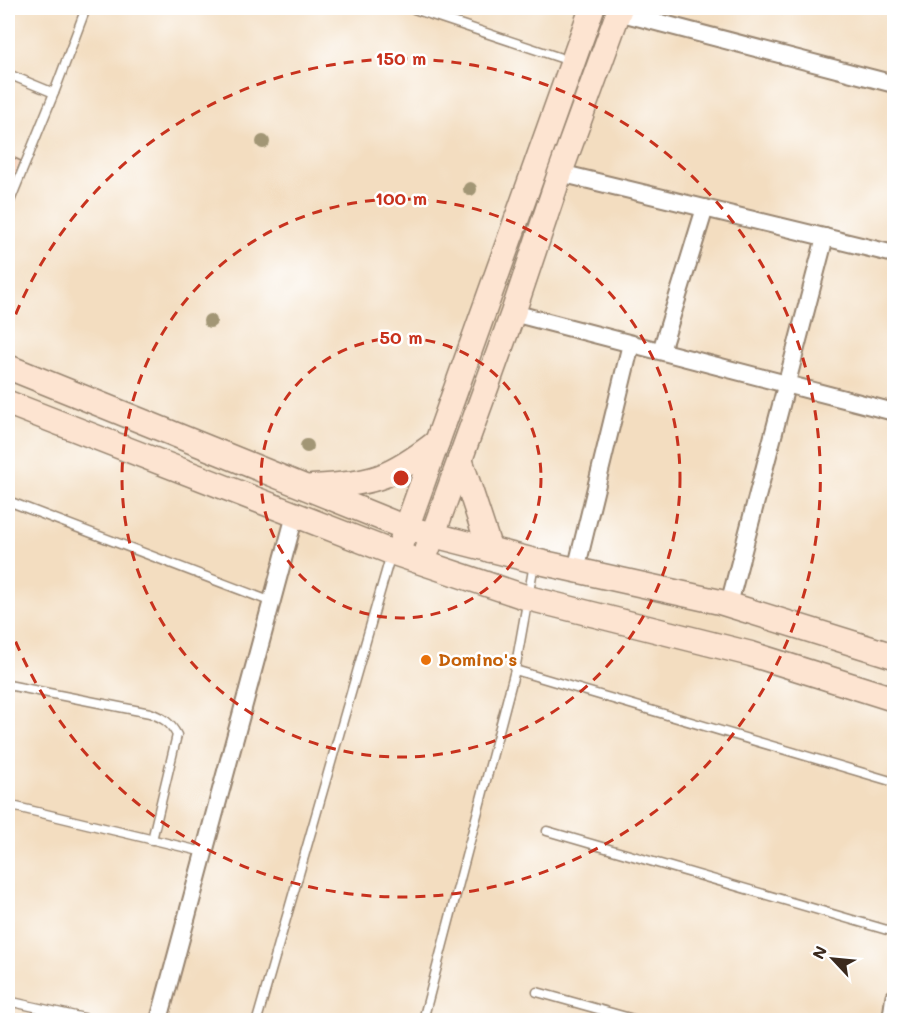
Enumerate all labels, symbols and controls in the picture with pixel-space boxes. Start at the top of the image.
text: 150 m [376,46,426,70]
text: 100 m [375,186,427,210]
text: 50 m [380,325,422,349]
centre of rings [391,468,411,488]
place label: Domino's [438,647,517,671]
marker: Domino's [419,653,433,667]
north arrow [803,929,863,989]
text: N [807,942,831,962]

